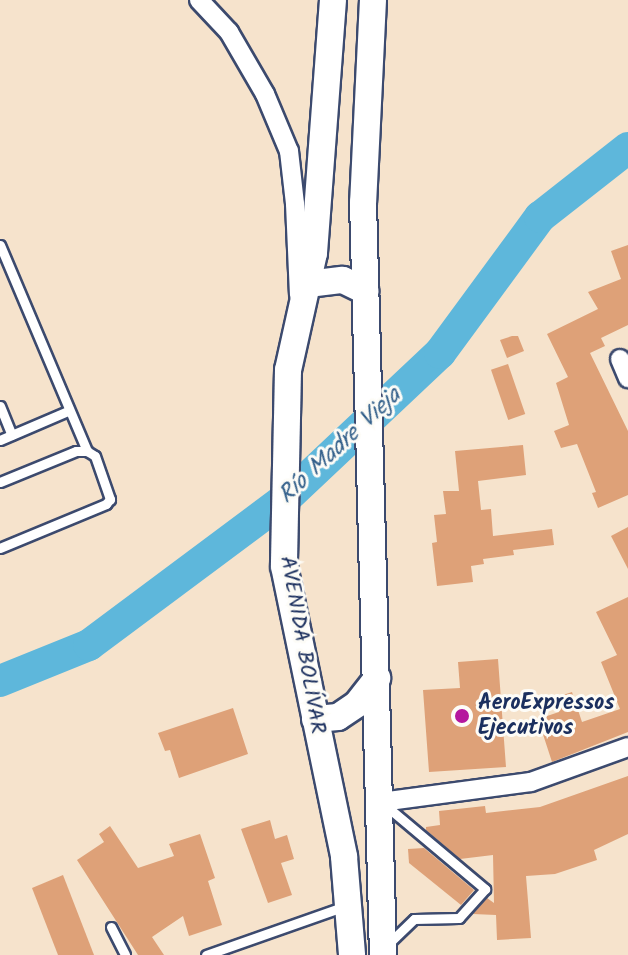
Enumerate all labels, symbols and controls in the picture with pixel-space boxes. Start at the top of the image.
water label: Río Madre Vieja [273,382,407,510]
street label: AVENIDA BOLÍVAR [273,554,331,736]
place label: AeroExpressos Ejecutivos [478,690,615,742]
marker: AeroExpressos Ejecutivos [453,707,471,725]

